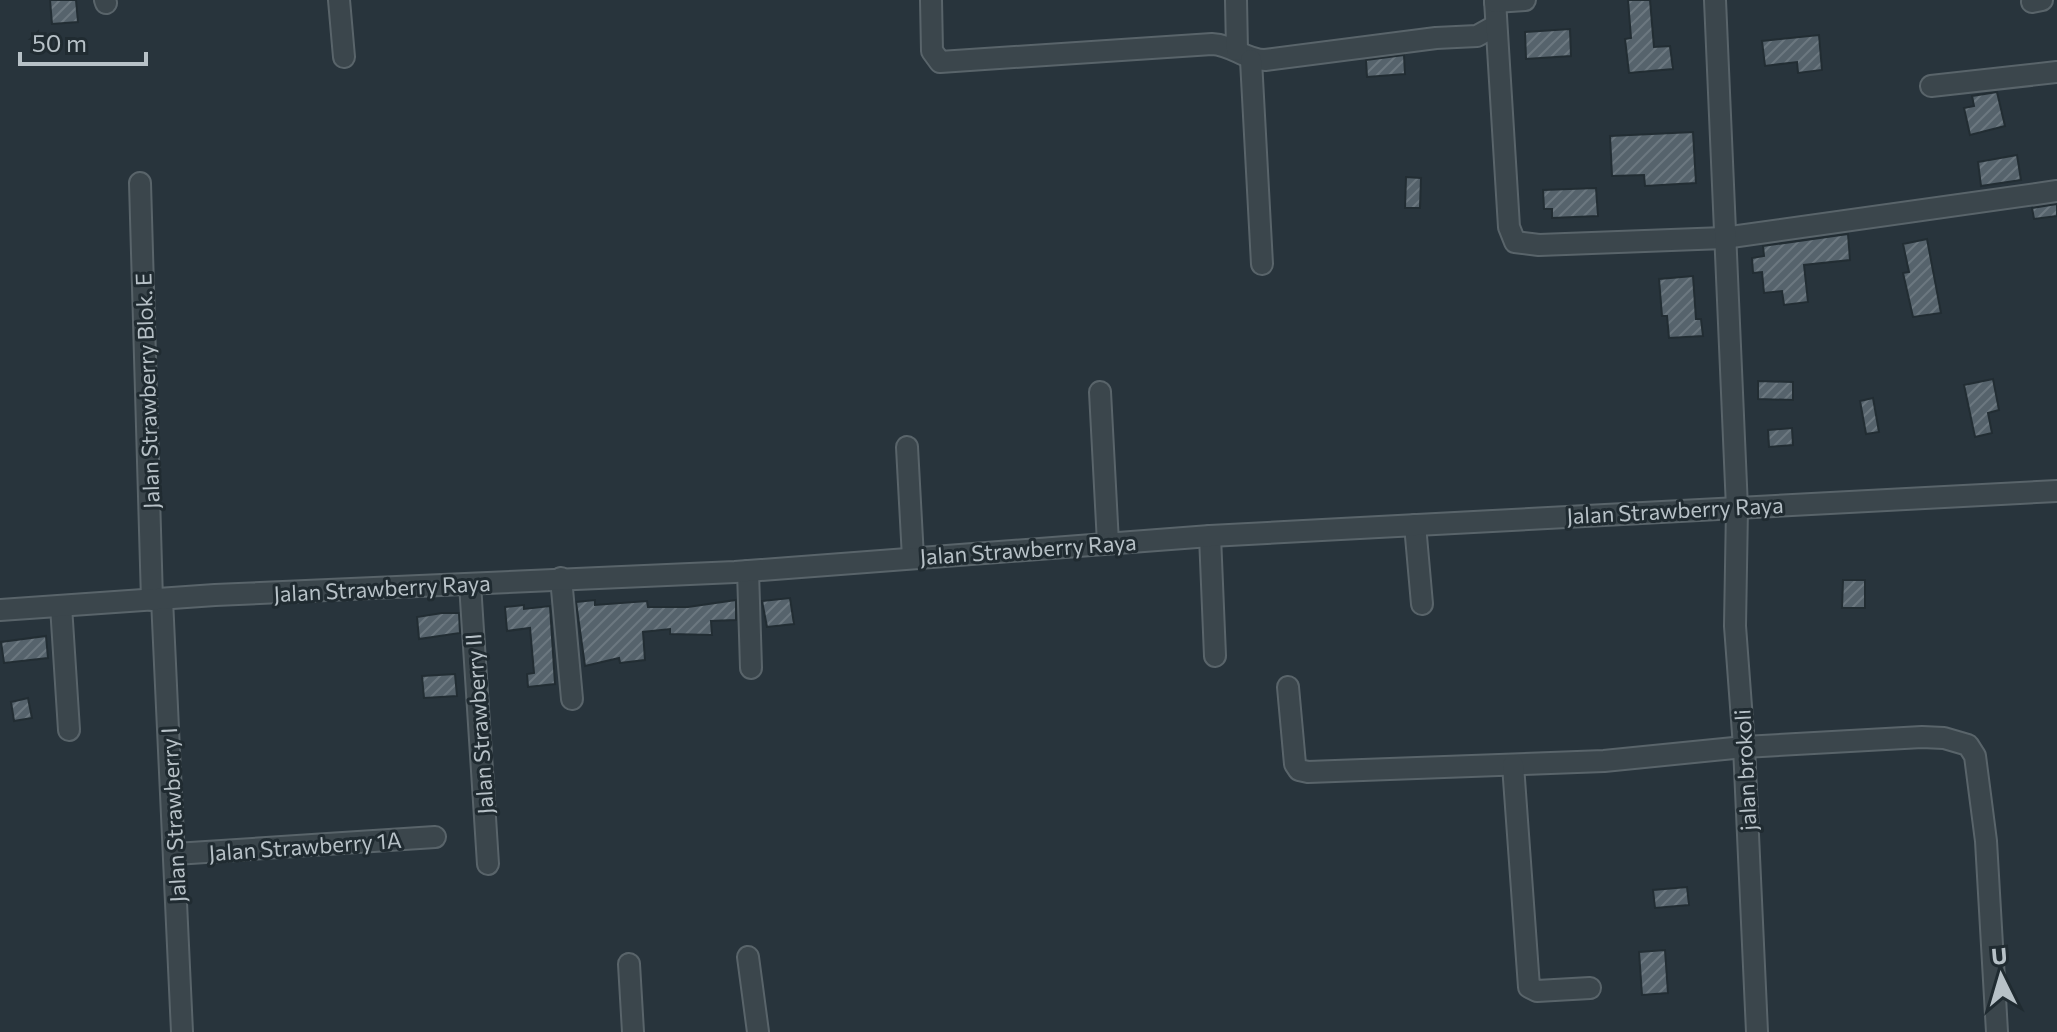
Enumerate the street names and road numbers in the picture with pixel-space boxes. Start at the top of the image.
street label: Jalan Strawberry Blok. E [129,273,165,509]
street label: Jalan Strawberry Raya [1566,491,1784,529]
street label: Jalan Strawberry Raya [919,528,1137,570]
street label: Jalan Strawberry Raya [273,569,491,607]
street label: Jalan Strawberry II [459,633,499,815]
street label: jalan brokoli [1728,709,1762,831]
street label: Jalan Strawberry I [155,727,191,903]
street label: Jalan Strawberry 1A [208,826,402,866]

